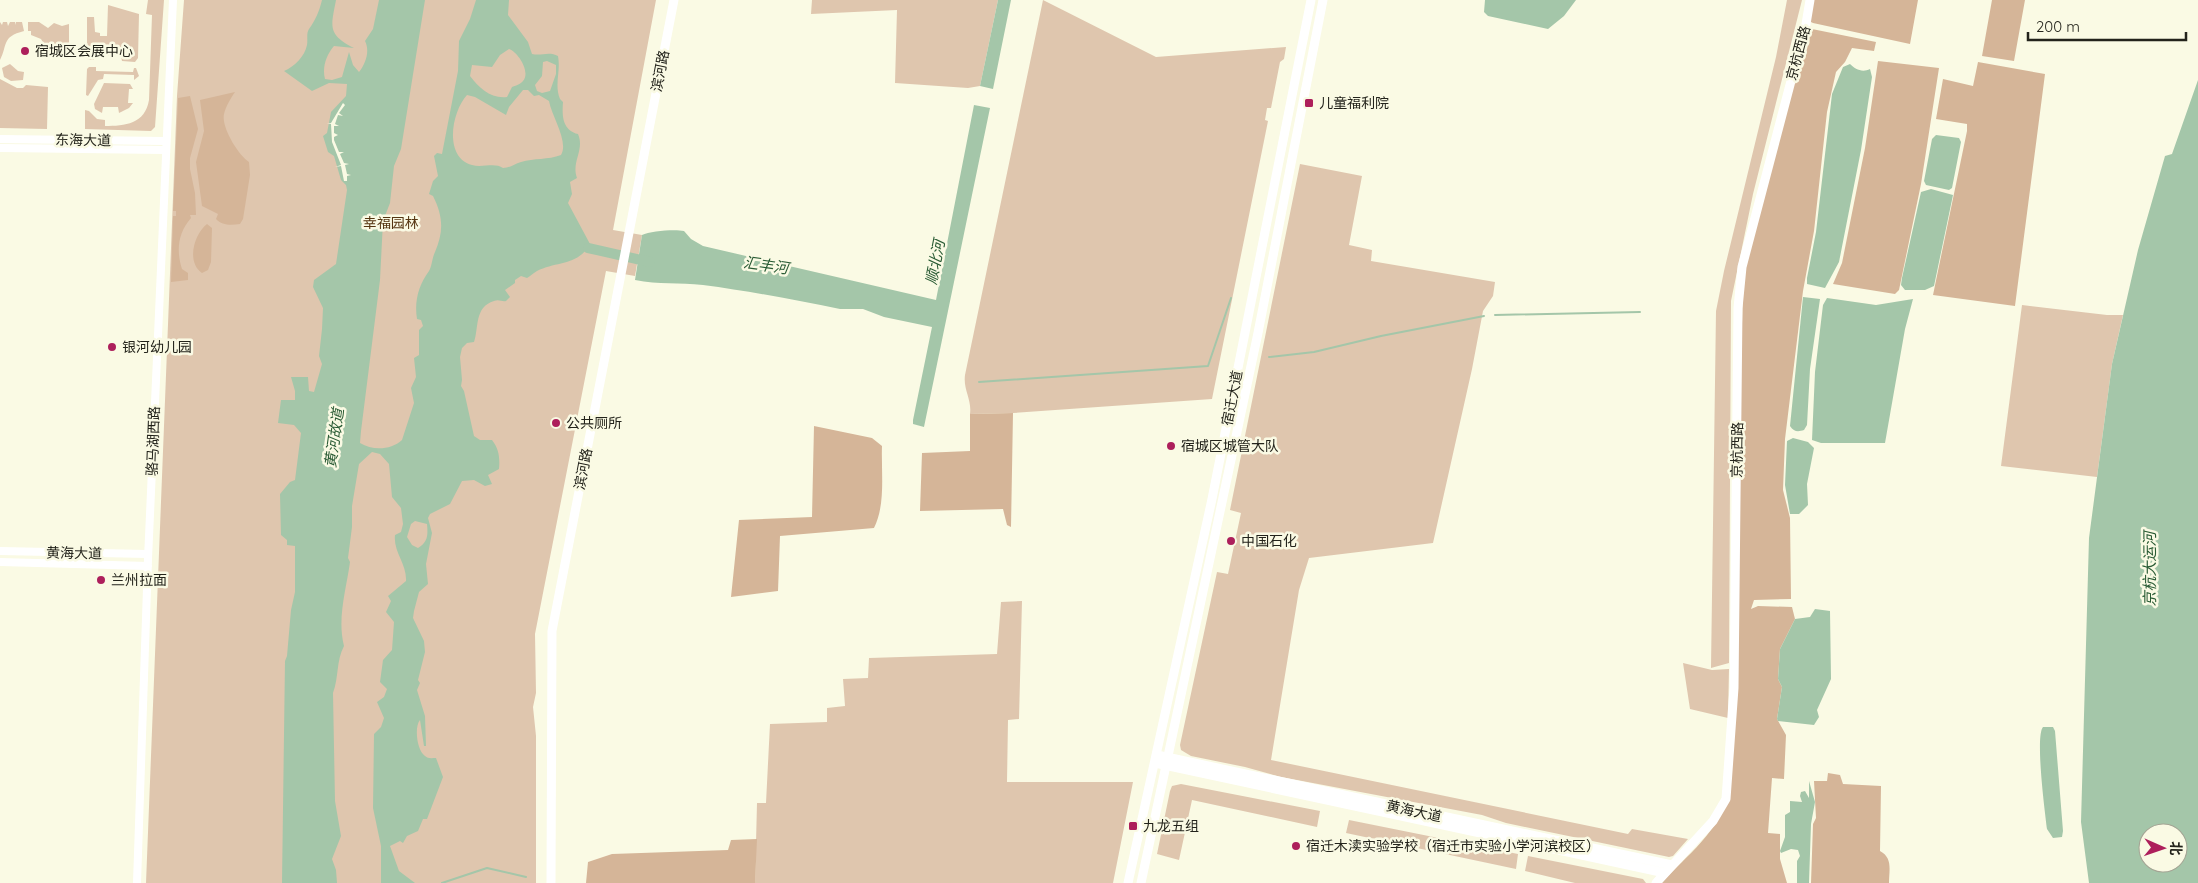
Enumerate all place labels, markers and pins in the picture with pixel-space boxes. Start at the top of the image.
place label: 宿城区会展中心 [35,42,133,60]
marker: 宿城区会展中心 [19,45,31,57]
place label: 儿童福利院 [1319,94,1389,112]
marker: 儿童福利院 [1303,97,1315,109]
place label: 银河幼儿园 [122,338,192,356]
marker: 银河幼儿园 [106,341,118,353]
place label: 公共厕所 [566,414,622,432]
marker: 公共厕所 [550,417,562,429]
place label: 宿城区城管大队 [1181,437,1279,455]
marker: 宿城区城管大队 [1165,440,1177,452]
place label: 中国石化 [1241,532,1297,550]
marker: 中国石化 [1225,535,1237,547]
place label: 兰州拉面 [111,571,167,589]
marker: 兰州拉面 [95,574,107,586]
place label: 九龙五组 [1143,817,1199,835]
marker: 九龙五组 [1127,820,1139,832]
place label: 宿迁木渎实验学校（宿迁市实验小学河滨校区） [1306,837,1600,855]
marker: 宿迁木渎实验学校（宿迁市实验小学河滨校区） [1290,840,1302,852]

